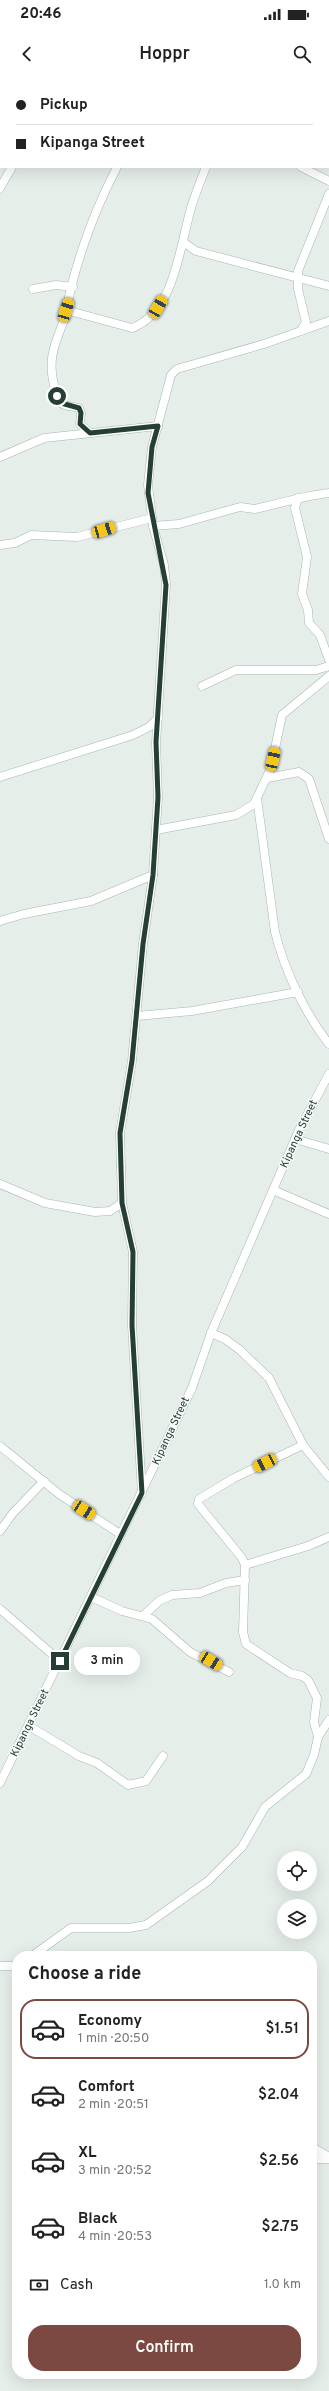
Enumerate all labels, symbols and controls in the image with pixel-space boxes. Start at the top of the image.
text: 20:46 [20,5,62,24]
icon: back [16,43,38,65]
text: Hoppr [139,43,190,66]
icon: search [291,43,313,65]
text: Pickup [40,96,88,115]
text: Kipanga Street [40,134,145,153]
car [147,294,169,320]
car [57,297,75,323]
route start [48,387,66,405]
car [91,521,117,539]
car [265,746,281,772]
street label: Kipanga Street [277,1098,321,1170]
street label: Kipanga Street [149,1395,193,1467]
car [252,1452,278,1474]
car [71,1498,97,1522]
callout: 3 min [74,1647,140,1675]
car [198,1650,224,1672]
route end [51,1652,69,1670]
text: 3 min [90,1653,124,1669]
street label: Kipanga Street [8,1687,52,1759]
map controls [277,1851,317,1939]
button: locate [277,1851,317,1891]
button: layers [277,1899,317,1939]
text: Choose a ride [28,1963,141,1986]
icon: car [30,2011,66,2047]
text: Economy [78,2012,142,2031]
text: $1.51 [266,2020,299,2039]
text: 1 min · 20:50 [78,2031,149,2047]
icon: car [30,2077,66,2113]
text: Comfort [78,2078,135,2097]
text: $2.04 [258,2086,299,2105]
text: 2 min · 20:51 [78,2097,149,2113]
icon: car [30,2143,66,2179]
text: XL [78,2144,96,2163]
text: $2.56 [259,2152,299,2171]
text: 3 min · 20:52 [78,2163,152,2179]
icon: car [30,2209,66,2245]
text: Black [78,2210,118,2229]
text: $2.75 [261,2218,299,2237]
text: 4 min · 20:53 [78,2229,152,2245]
icon: cash [28,2274,50,2296]
text: Cash [60,2276,93,2295]
text: 1.0 km [264,2277,301,2293]
button: Confirm [28,2325,301,2371]

